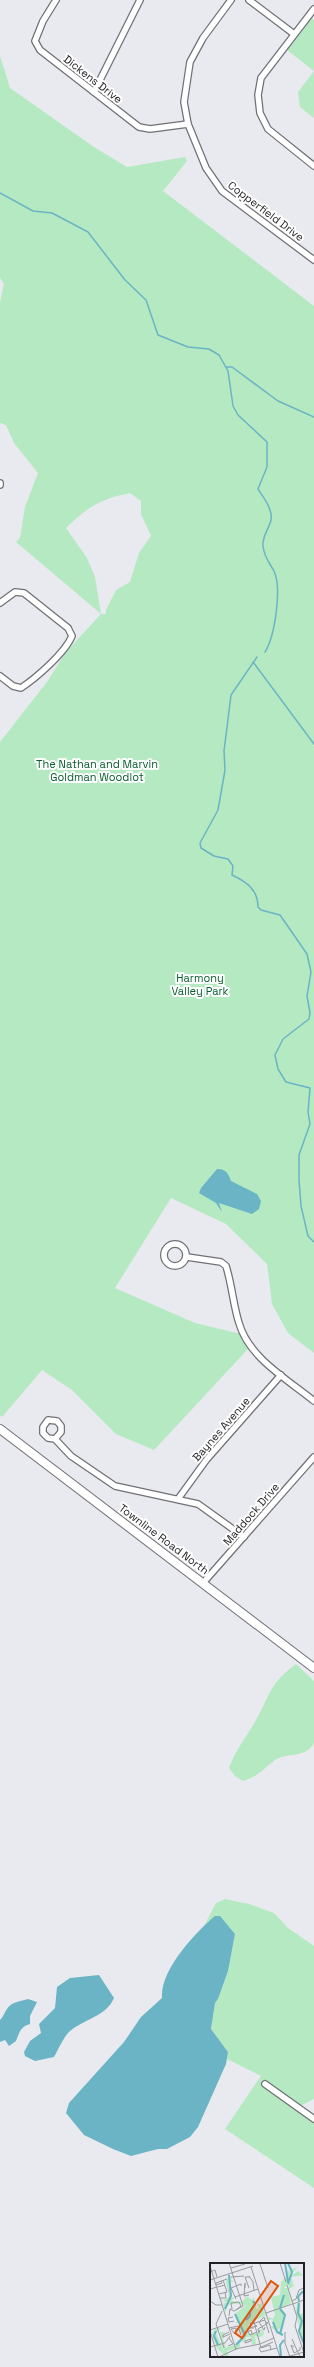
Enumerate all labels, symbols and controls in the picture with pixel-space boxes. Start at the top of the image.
street label: Dickens Drive [61,52,125,106]
street label: Copperfield Drive [225,178,307,244]
park label: The Nathan and Marvin Goldman Woodlot [36,757,158,784]
park label: Harmony Valley Park [171,971,229,998]
street label: Baynes Avenue [189,1394,253,1464]
street label: Maddock Drive [220,1480,282,1548]
street label: Townline Road North [116,1501,212,1577]
inset map [210,2263,304,2357]

